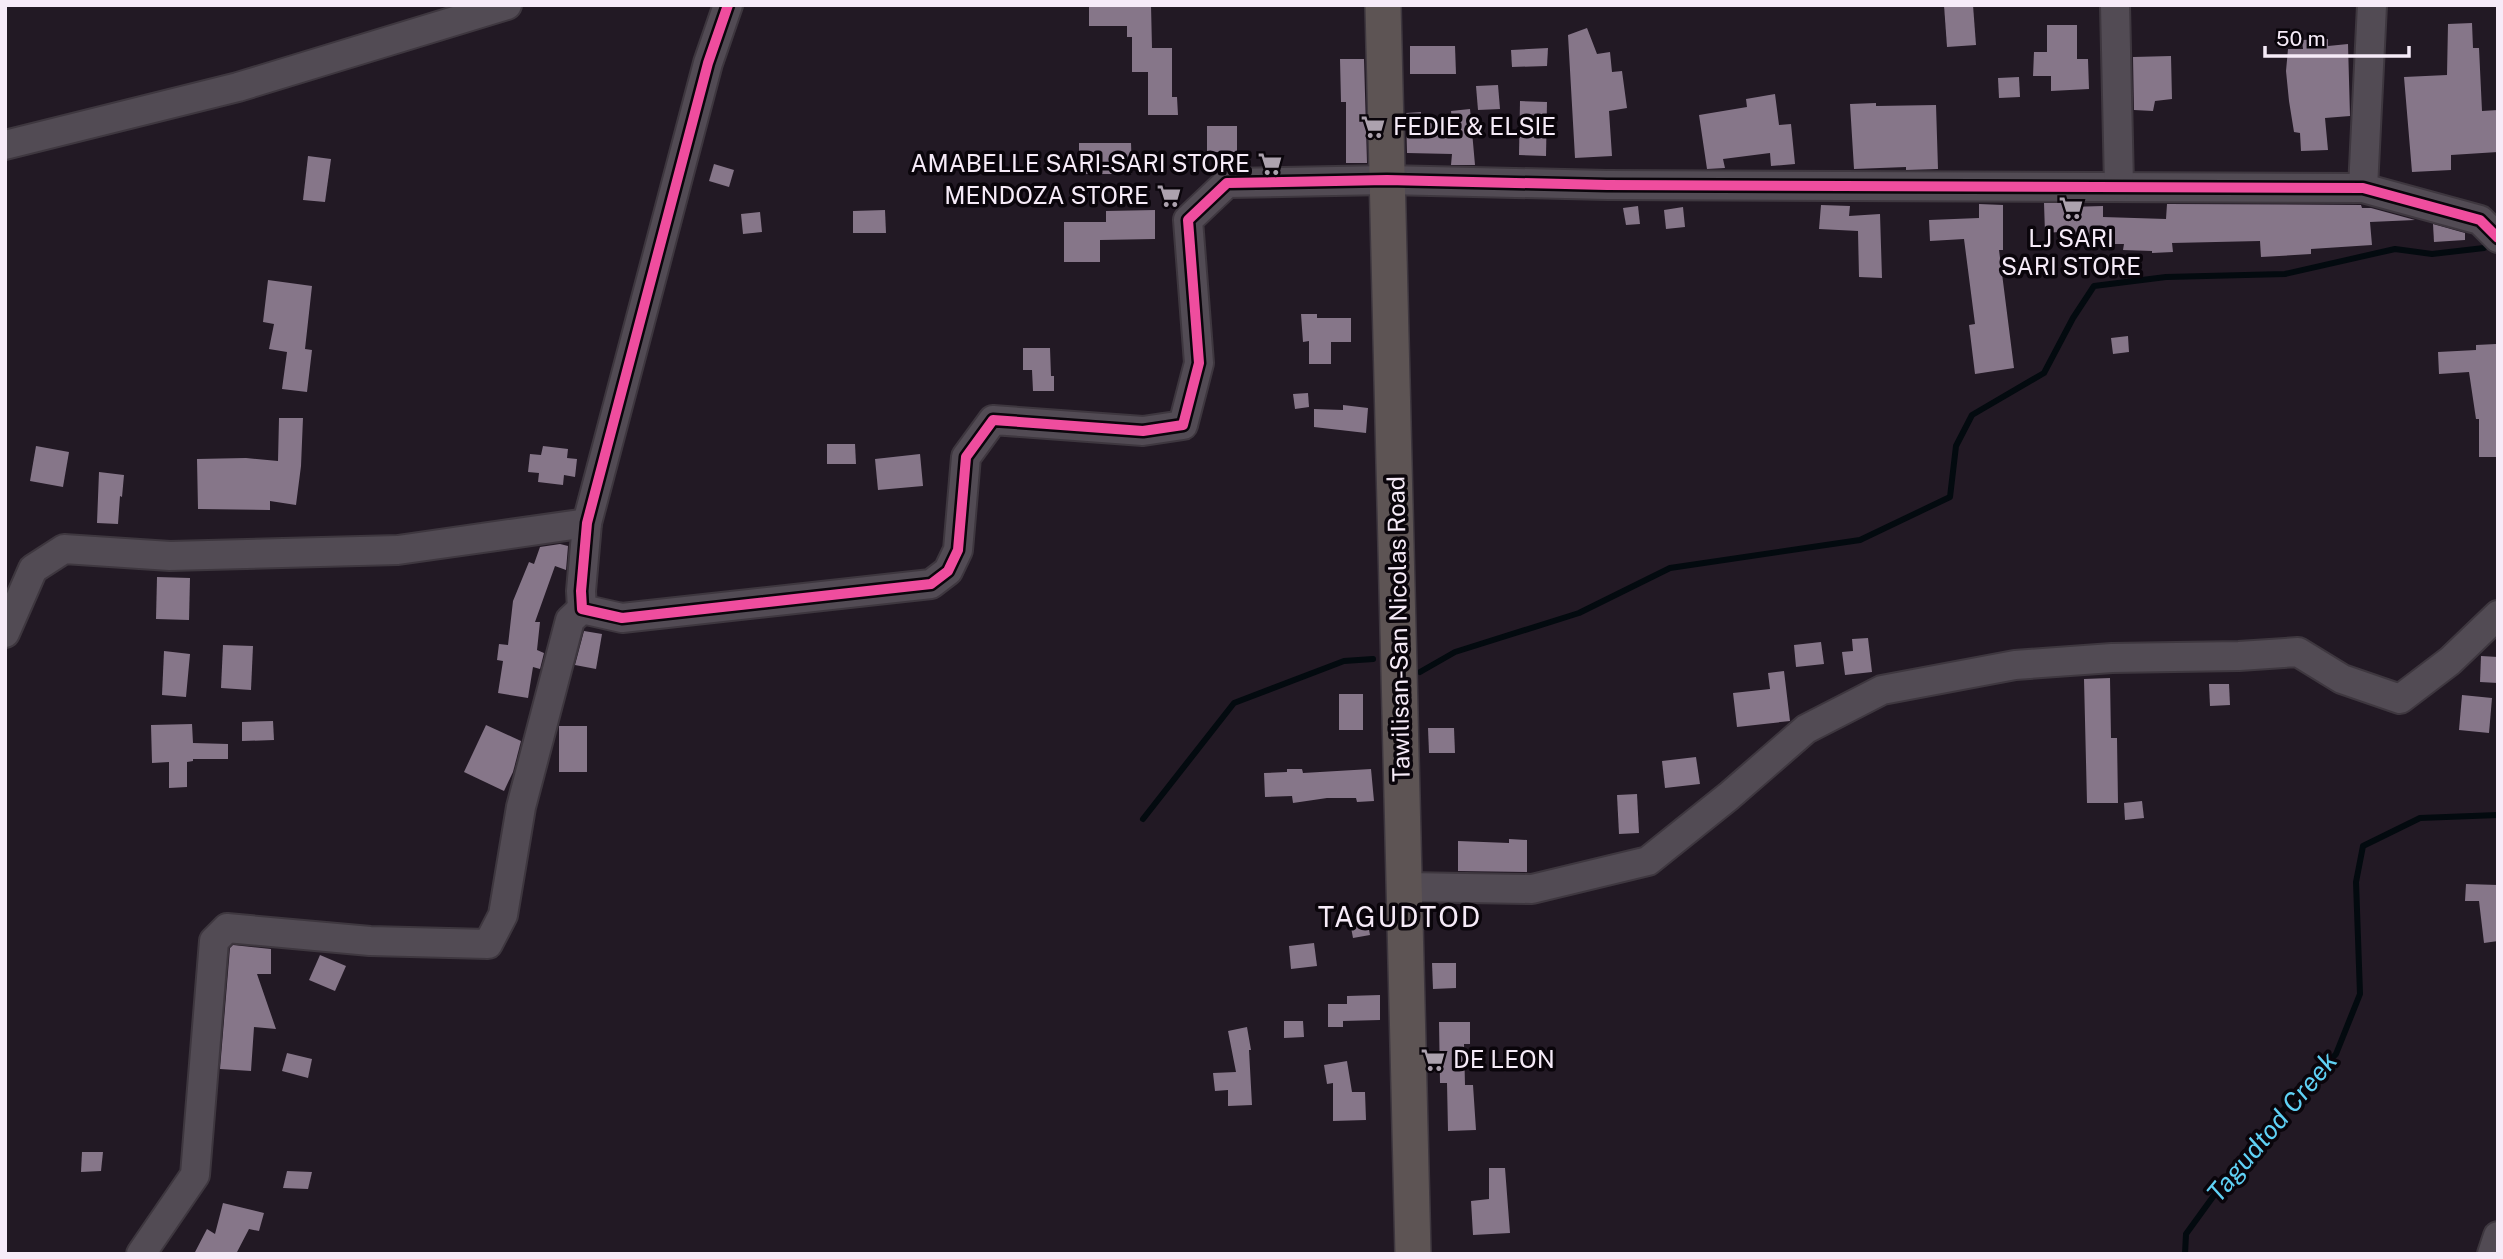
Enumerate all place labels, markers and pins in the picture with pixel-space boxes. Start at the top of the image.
place label: FEDIE & ELSIE [1393,112,1556,140]
supermarket icon: FEDIE & ELSIE [1359,113,1387,141]
place label: AMABELLE SARI-SARI STORE [911,149,1250,177]
supermarket icon: AMABELLE SARI-SARI STORE [1256,150,1284,178]
place label: MENDOZA STORE [944,181,1149,209]
supermarket icon: MENDOZA STORE [1155,182,1183,210]
supermarket icon: LJ SARI SARI STORE [2057,194,2085,222]
place label: LJ SARI SARI STORE [2001,224,2141,280]
place label: DE LEON [1453,1045,1555,1073]
supermarket icon: DE LEON [1419,1046,1447,1074]

